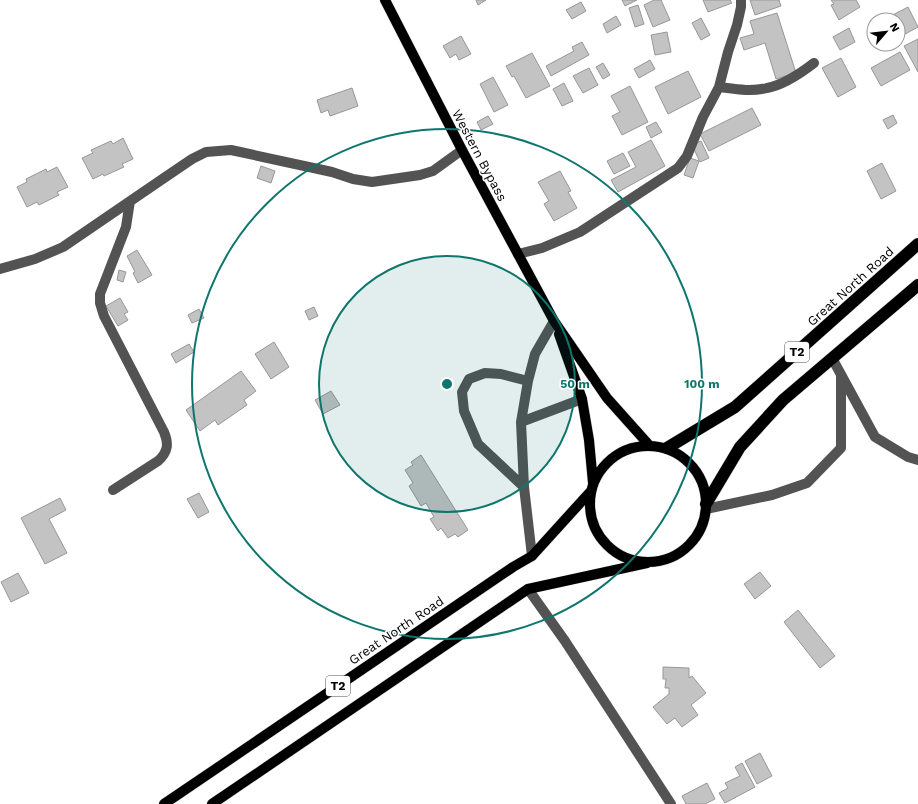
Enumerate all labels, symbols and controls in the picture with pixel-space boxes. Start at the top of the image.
north arrow [866,12,906,52]
text: N [887,21,902,34]
street label: Western Bypass [449,107,510,204]
street label: Great North Road [804,244,897,329]
road number: T2 [785,342,809,362]
centre of rings [440,377,454,391]
text: 50 m [560,377,590,391]
text: 100 m [684,377,720,391]
street label: Great North Road [346,593,446,668]
road number: T2 [326,676,350,696]

